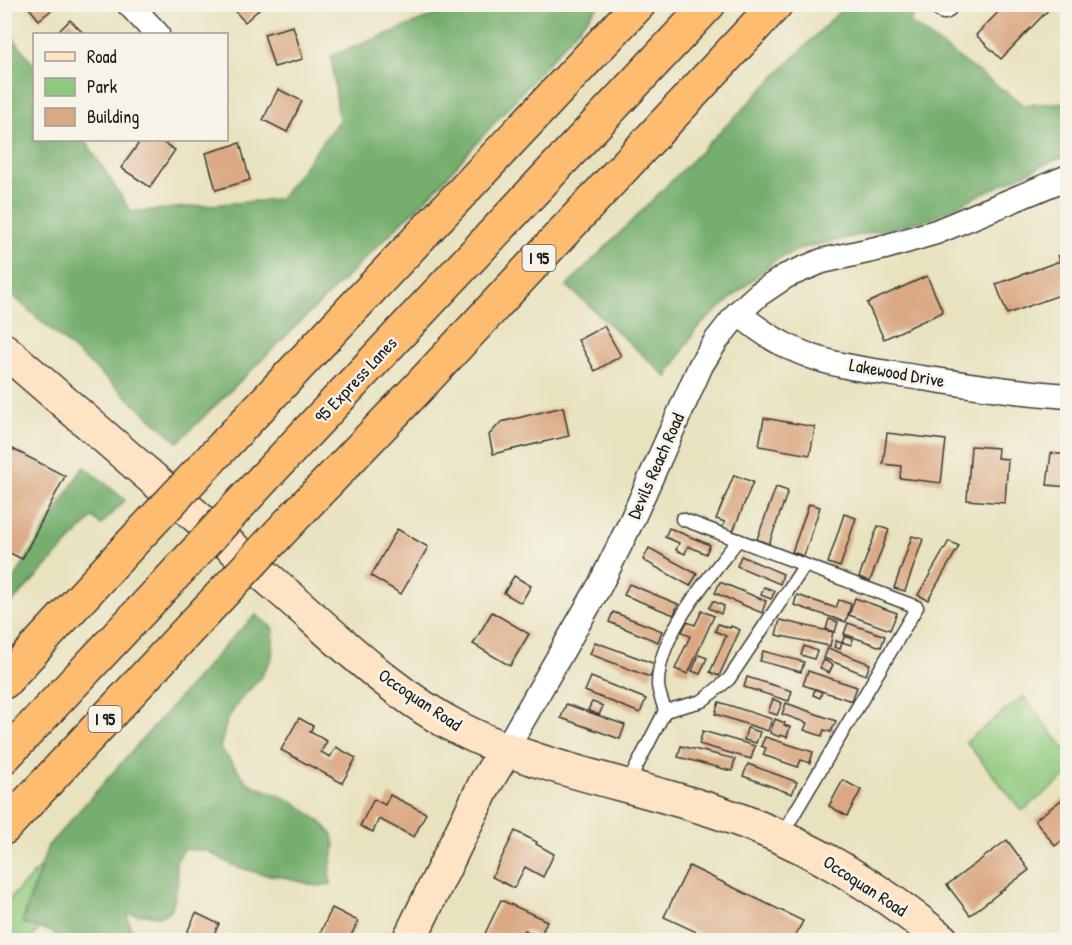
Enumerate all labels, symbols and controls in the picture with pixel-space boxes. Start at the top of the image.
legend [33,33,228,141]
text: Road [87,44,117,69]
text: Park [87,74,118,99]
text: Building [87,104,139,129]
road number: I 95 [522,245,556,271]
street label: 95 Express Lanes [309,331,402,428]
street label: Lakewood Drive [848,352,947,393]
street label: Devils Reach Road [621,409,690,523]
street label: Occoquan Road [374,662,467,737]
road number: I 95 [88,706,122,732]
street label: Occoquan Road [818,849,912,922]

